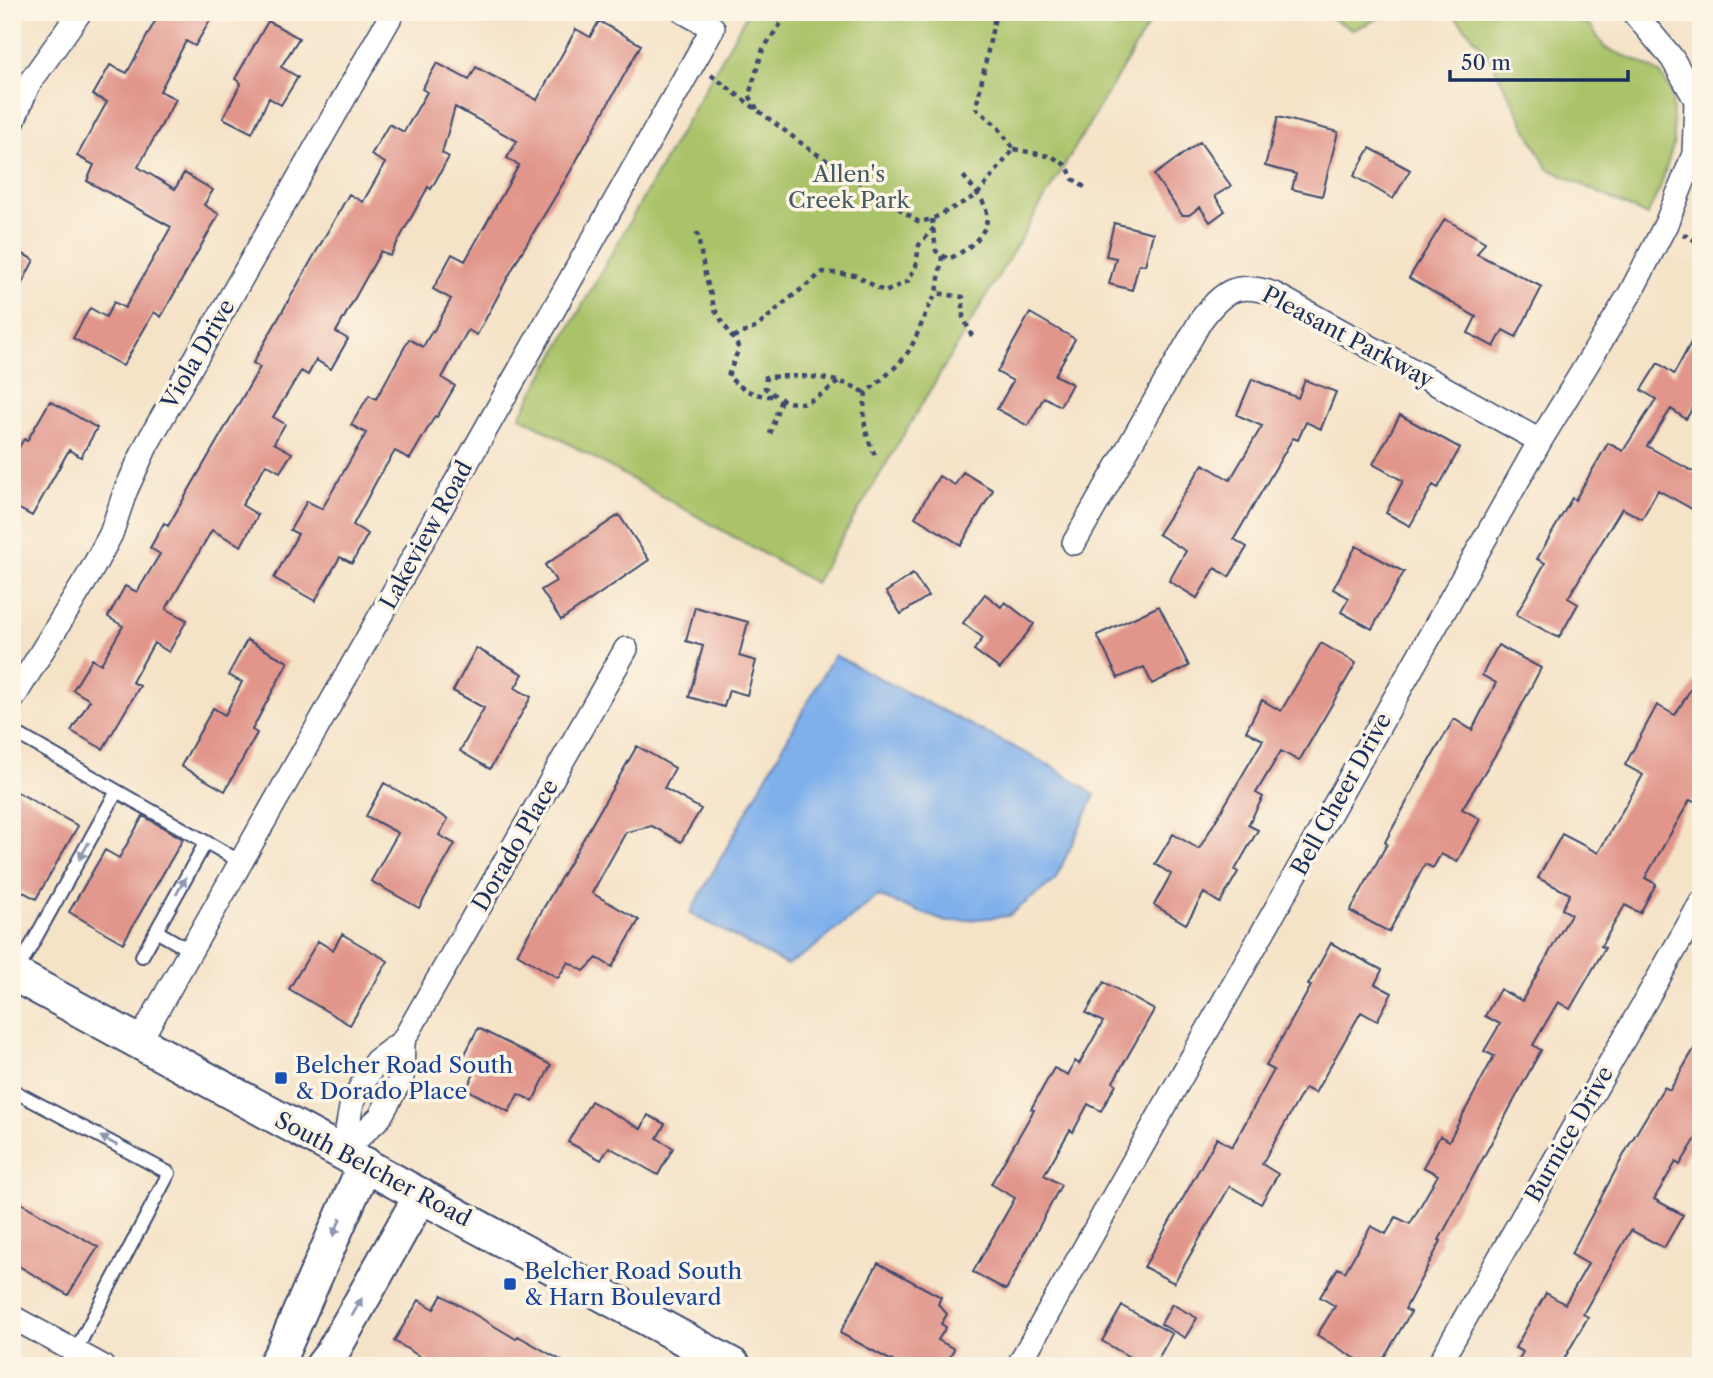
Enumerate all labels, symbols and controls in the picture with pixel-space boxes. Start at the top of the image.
scale bar [1450,38,1629,82]
text: 50 m [1461,50,1511,75]
park label: Allen's Creek Park [788,160,912,214]
street label: Pleasant Parkway [1258,280,1439,394]
street label: Viola Drive [155,294,241,415]
street label: Lakeview Road [374,456,478,614]
street label: Bell Cheer Drive [1285,708,1397,880]
street label: Dorado Place [466,774,564,916]
one-way arrow [78,841,90,860]
one-way arrow [175,877,187,896]
place label: Belcher Road South & Dorado Place [295,1051,513,1105]
street label: Burnice Drive [1519,1061,1619,1207]
marker: Belcher Road South & Dorado Place [273,1070,289,1086]
street label: South Belcher Road [270,1105,476,1233]
one-way arrow [99,1135,119,1147]
one-way arrow [331,1217,343,1237]
place label: Belcher Road South & Harn Boulevard [524,1257,742,1311]
marker: Belcher Road South & Harn Boulevard [502,1276,518,1292]
one-way arrow [351,1298,363,1317]

